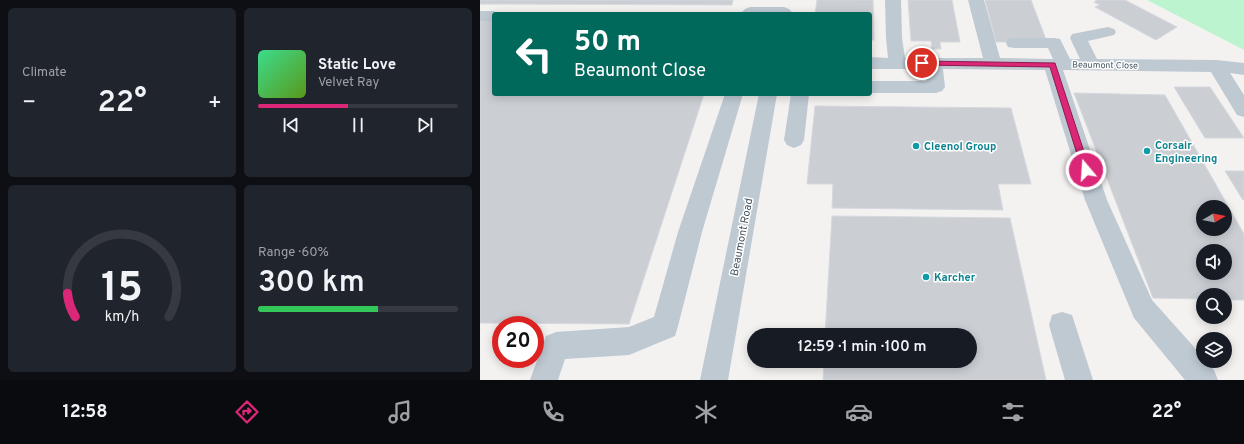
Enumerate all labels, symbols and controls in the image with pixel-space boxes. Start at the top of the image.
text: 50 m [574,25,641,61]
icon: left [508,28,560,80]
pin [905,46,939,80]
icon: arrive [911,52,933,74]
text: Static Love [318,56,396,75]
street label: Beaumont Close [1072,59,1138,72]
text: Beaumont Close [574,60,706,83]
text: Climate [22,65,67,81]
text: Velvet Ray [318,75,379,91]
text: 22° [97,85,147,122]
text: − [22,90,36,117]
text: + [208,90,222,117]
icon: previous [280,114,302,136]
icon: pause [347,114,369,136]
icon: next [414,114,436,136]
place label: Corsair Engineering [1155,139,1217,166]
place label: Cleenol Group [924,140,996,154]
marker: Cleenol Group [911,141,921,151]
marker: Corsair Engineering [1142,146,1152,156]
position arrow [1065,149,1107,191]
street label: Beaumont Road [728,197,756,277]
north arrow [1196,200,1232,236]
map controls [1196,200,1232,368]
button: sound [1196,244,1232,280]
text: Range · 60% [258,245,329,261]
text: 15 [101,262,143,315]
text: 300 km [258,265,365,302]
place label: Karcher [934,271,976,285]
marker: Karcher [921,272,931,282]
button: search [1196,288,1232,324]
text: km/h [105,307,139,325]
speed limit sign: 20 [492,316,544,368]
button: layers [1196,332,1232,368]
text: 12:59 · 1 min · 100 m [797,338,927,357]
icon: directions [233,398,261,426]
icon: music [386,398,414,426]
icon: phone [539,398,567,426]
icon: climate [692,398,720,426]
icon: car [845,398,873,426]
icon: filters [999,398,1027,426]
text: 12:58 [63,401,108,424]
text: 22° [1152,401,1181,424]

